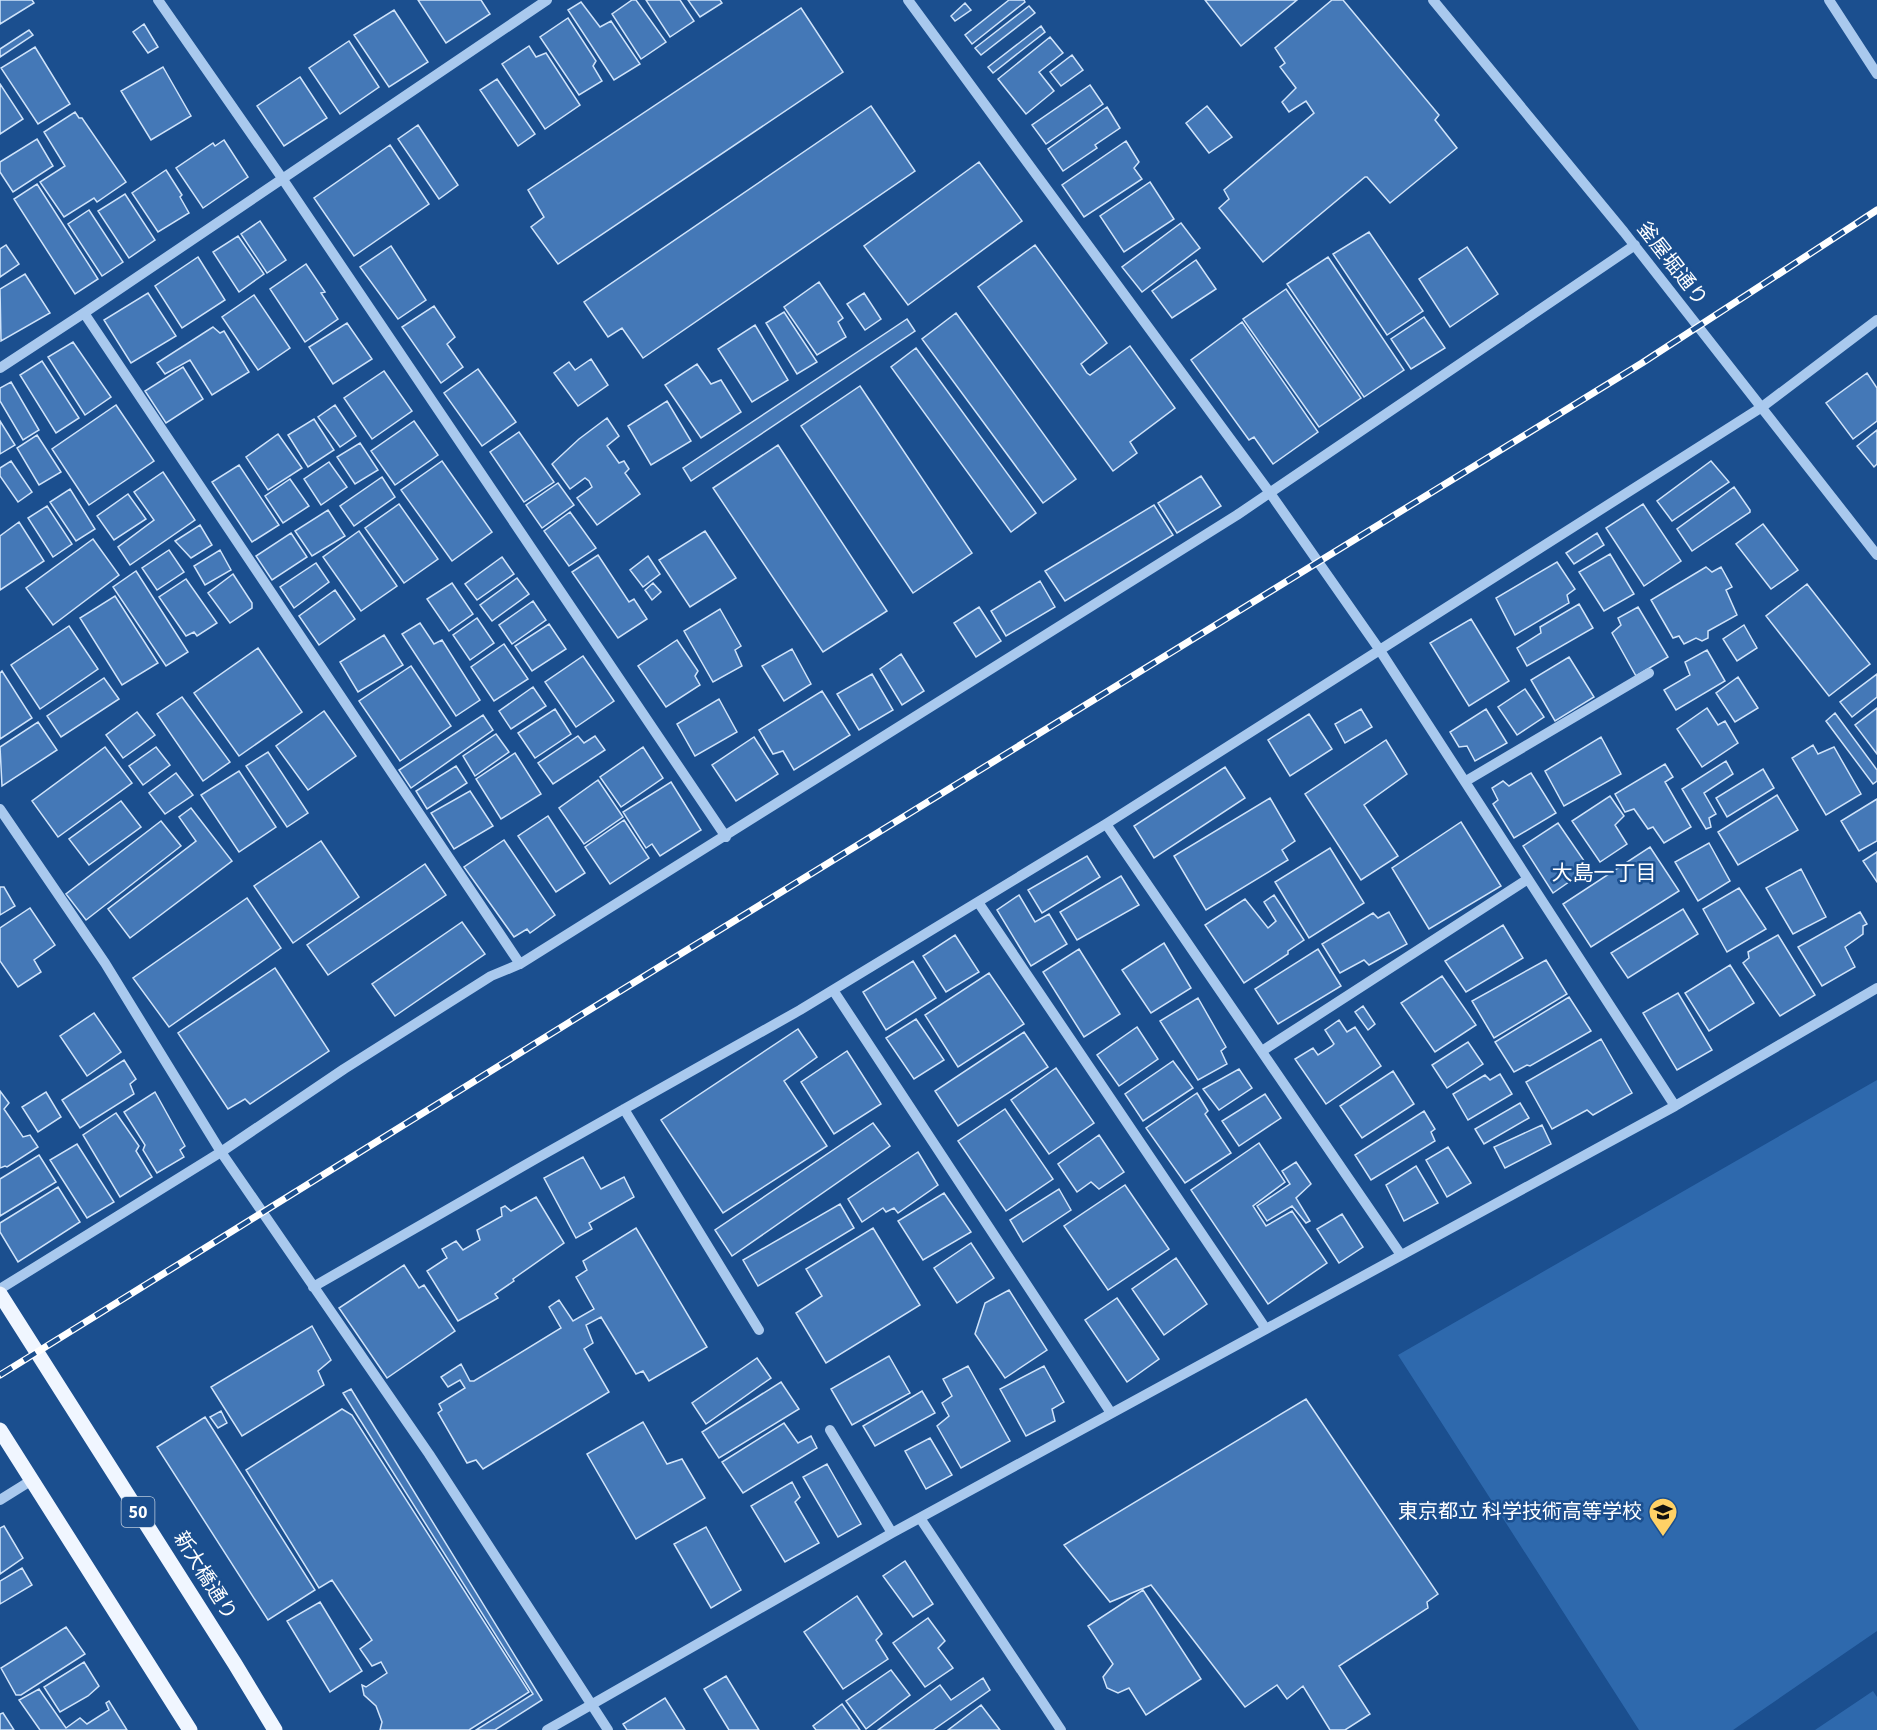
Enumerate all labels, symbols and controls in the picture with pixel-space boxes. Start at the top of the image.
street label: 釜屋堀通り [1630,216,1714,312]
district label: 大島一丁目 [1552,858,1657,888]
school or university icon: 東京都立 科学技術高等学校 [1647,1496,1679,1538]
road number: 50 [122,1497,154,1527]
place label: 東京都立 科学技術高等学校 [1398,1498,1642,1526]
street label: 新大橋通り [167,1526,243,1626]

